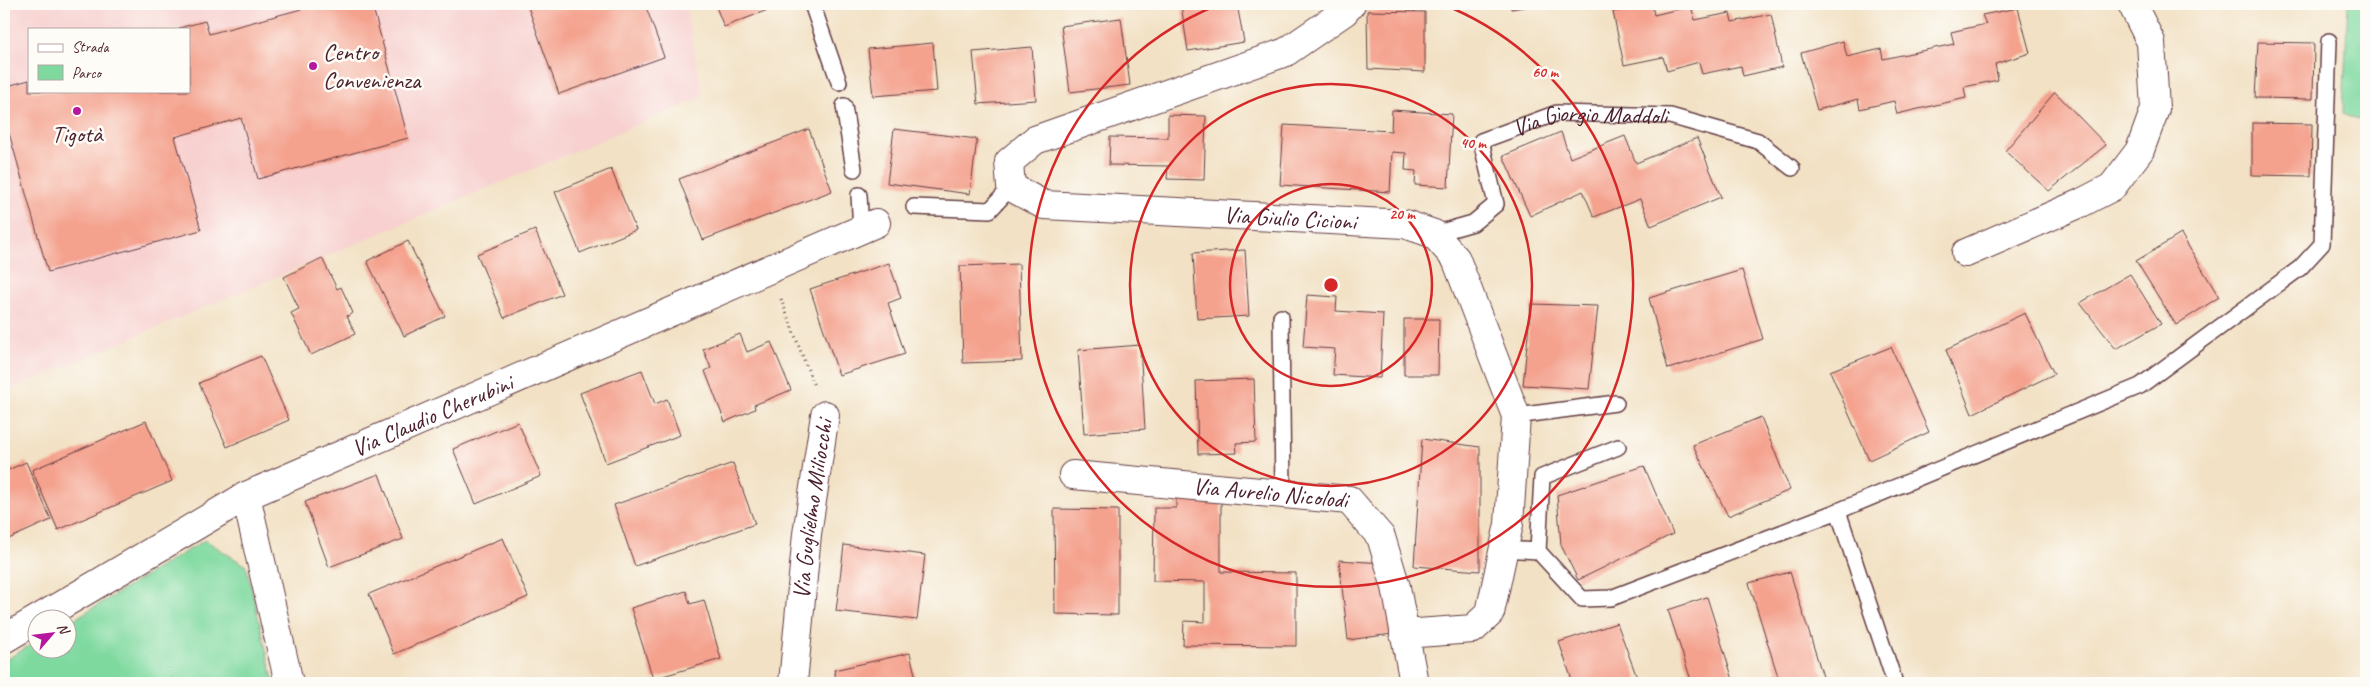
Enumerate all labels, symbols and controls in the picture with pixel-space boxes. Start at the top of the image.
legend [28,28,190,92]
place label: Centro Convenienza [323,37,422,95]
text: Strada [72,38,109,57]
marker: Centro Convenienza [307,60,319,72]
text: 60 m [1532,63,1559,82]
text: Parco [72,64,103,83]
street label: Via Giorgio Maddoli [1508,97,1671,143]
marker: Tigotà [71,105,83,117]
place label: Tigotà [52,119,104,149]
text: 40 m [1460,134,1487,153]
street label: Via Giulio Cicioni [1223,199,1359,237]
text: 20 m [1389,205,1416,224]
centre of rings [1322,276,1340,294]
street label: Via Claudio Cherubini [347,366,519,463]
street label: Via Guglielmo Miliocchi [786,415,840,600]
street label: Via Aurelio Nicolodi [1192,471,1351,515]
north arrow [28,610,78,660]
text: N [53,620,74,638]

